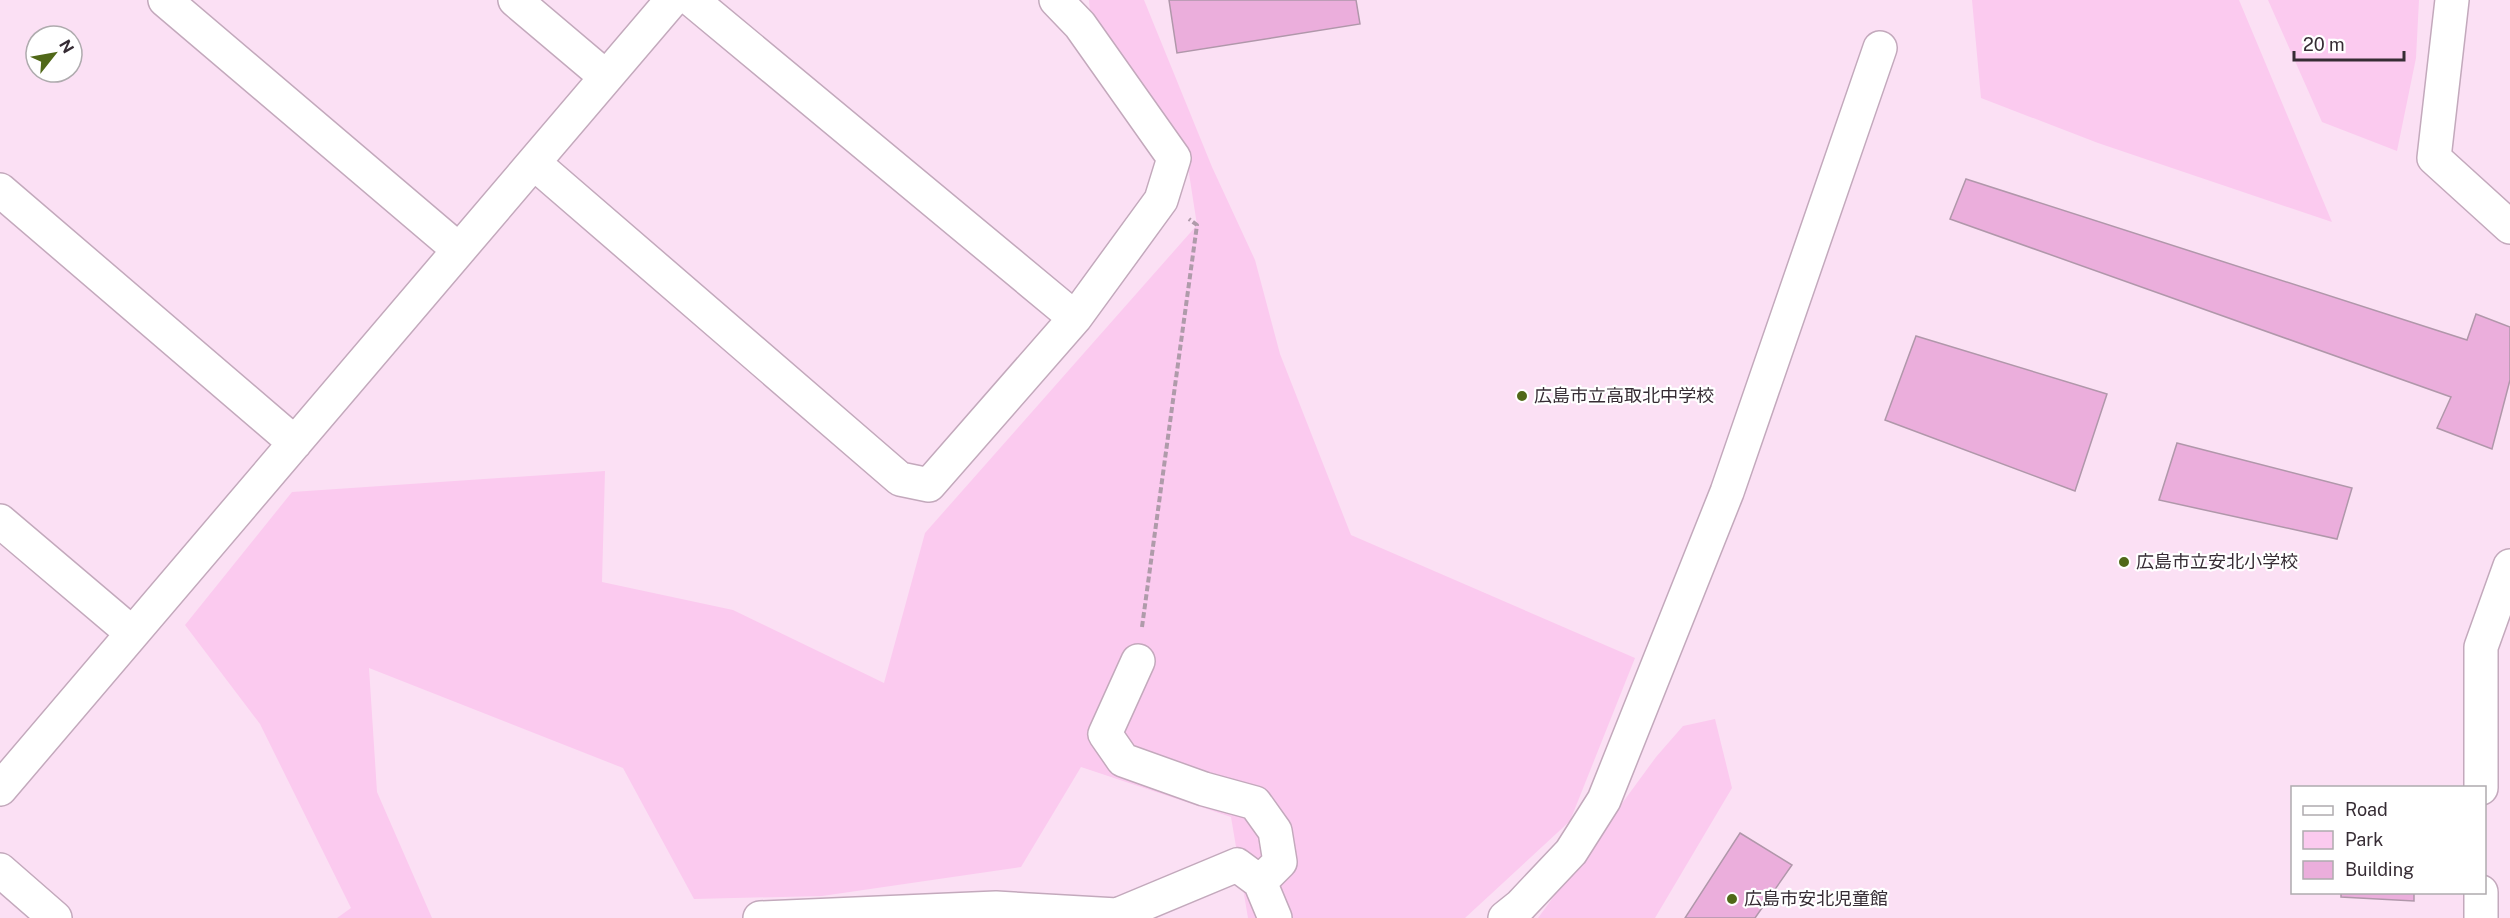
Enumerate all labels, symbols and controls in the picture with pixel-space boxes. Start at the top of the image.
north arrow [24,24,84,84]
scale bar [2294,24,2404,62]
text: 20 m [2303,34,2345,55]
text: N [55,36,78,57]
place label: 広島市立高取北中学校 [1534,385,1714,406]
marker: 広島市立高取北中学校 [1515,389,1529,403]
place label: 広島市立安北小学校 [2136,551,2298,572]
marker: 広島市立安北小学校 [2117,555,2131,569]
legend [2291,786,2486,894]
text: Road [2345,799,2388,820]
text: Park [2345,829,2383,850]
text: Building [2345,859,2414,880]
place label: 広島市安北児童館 [1744,888,1888,909]
marker: 広島市安北児童館 [1725,892,1739,906]

